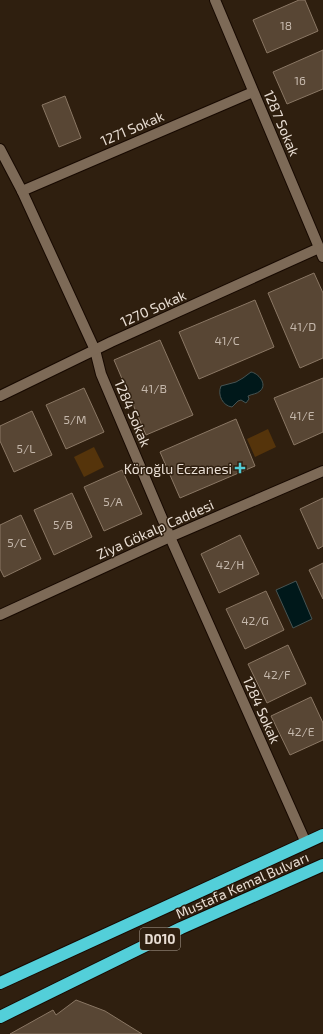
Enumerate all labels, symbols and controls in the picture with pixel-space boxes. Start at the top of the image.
house number: 18 [280,18,292,32]
house number: 16 [294,73,306,87]
street label: 1287 Sokak [261,87,303,159]
street label: 1271 Sokak [98,107,166,149]
street label: 1270 Sokak [118,286,188,330]
house number: 41/D [290,319,316,333]
house number: 41/C [214,333,240,347]
street label: 1284 Sokak [111,377,155,449]
house number: 41/B [141,381,167,395]
house number: 41/E [289,408,315,422]
house number: 5/M [63,412,87,426]
house number: 5/L [17,441,35,455]
place label: Köroğlu Eczanesi [124,460,232,477]
marker: Köroğlu Eczanesi [235,463,245,473]
house number: 5/A [103,494,123,508]
street label: Ziya Gökalp Caddesi [94,496,216,562]
house number: 5/B [53,517,73,531]
house number: 5/C [7,535,27,549]
house number: 42/H [216,557,244,571]
house number: 42/G [241,613,269,627]
house number: 42/F [264,667,291,681]
street label: 1284 Sokak [240,674,284,746]
house number: 42/E [287,724,315,738]
street label: Mustafa Kemal Bulvarı [173,848,311,922]
road number: D010 [140,928,180,950]

